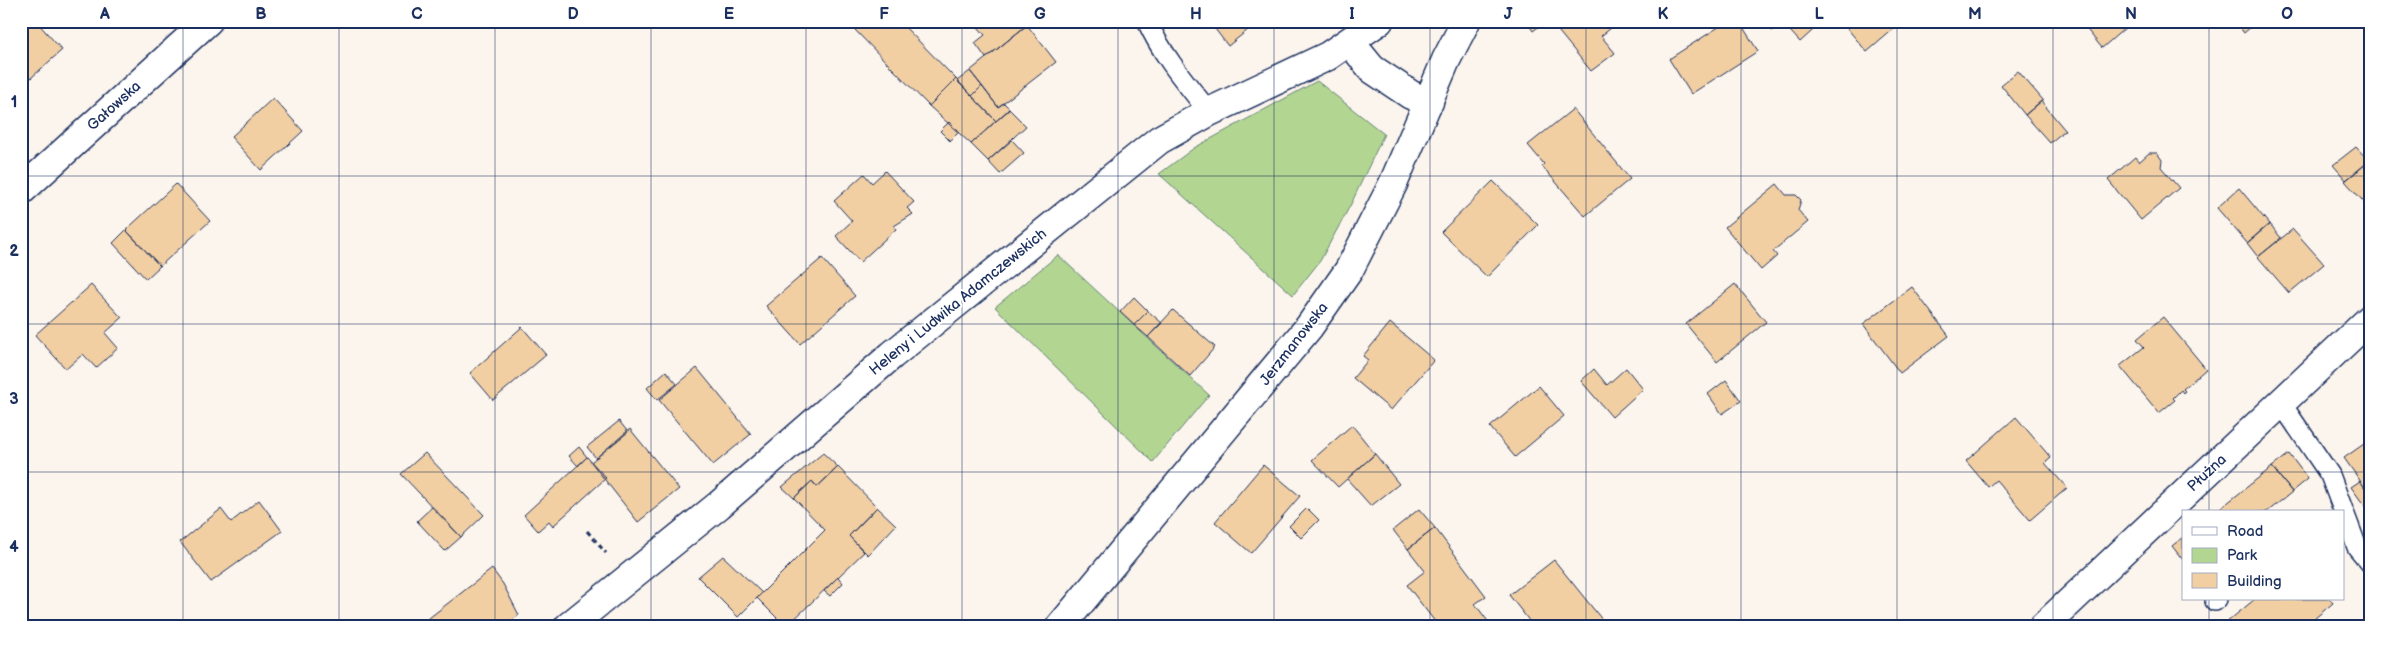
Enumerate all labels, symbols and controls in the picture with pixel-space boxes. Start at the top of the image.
text: A [99,5,110,24]
text: B [255,5,267,24]
text: C [411,5,423,24]
text: D [567,5,579,24]
text: E [724,5,734,24]
text: F [879,5,889,24]
text: G [1034,5,1046,24]
text: H [1190,5,1202,24]
text: I [1349,5,1355,24]
text: J [1504,5,1513,24]
text: K [1658,5,1669,24]
text: L [1814,5,1824,24]
text: M [1968,5,1982,24]
text: N [2125,5,2137,24]
text: O [2281,5,2293,24]
street label: Gałowska [83,77,145,135]
text: 1 [11,93,17,112]
street label: Heleny i Ludwika Adamczewskich [865,224,1051,380]
text: 2 [9,242,19,261]
street label: Jerzmanowska [1256,299,1332,389]
text: 3 [9,390,19,409]
street label: Płużna [2183,450,2231,496]
legend [2182,510,2344,600]
text: Road [2227,522,2263,541]
text: 4 [9,538,19,557]
text: Park [2227,546,2258,565]
text: Building [2227,572,2282,591]

